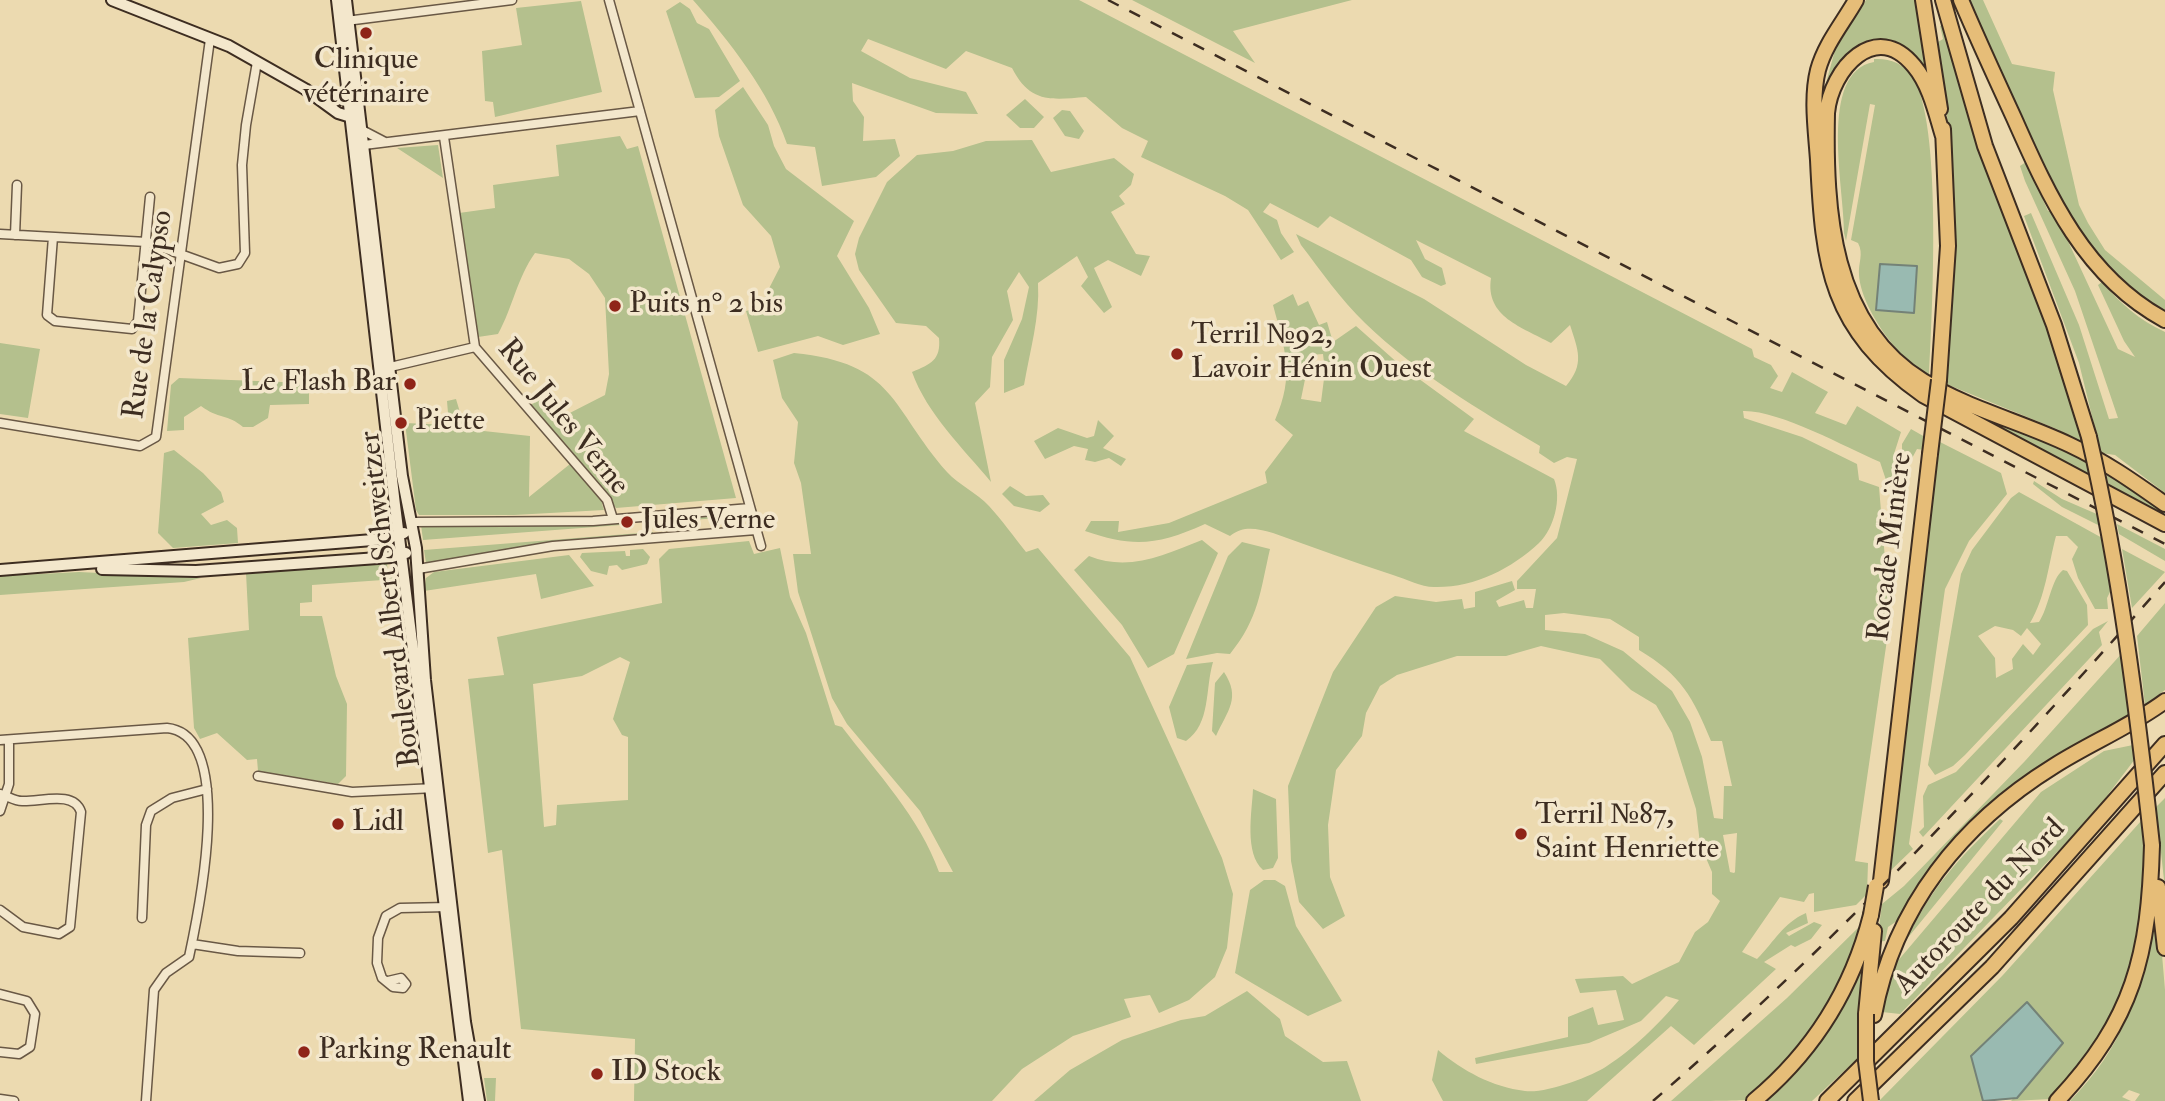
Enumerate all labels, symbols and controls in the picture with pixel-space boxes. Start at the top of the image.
marker: Clinique vétérinaire [358,25,374,41]
place label: Clinique vétérinaire [303,44,429,114]
street label: Rue de la Calypso [118,208,182,422]
place label: Puits n° 2 bis [629,288,783,324]
marker: Puits n° 2 bis [607,298,623,314]
place label: Terril №92, Lavoir Hénin Ouest [1191,319,1432,390]
street label: Rue Jules Verne [488,333,636,503]
marker: Terril №92, Lavoir Hénin Ouest [1169,346,1185,362]
place label: Le Flash Bar [241,366,396,402]
marker: Le Flash Bar [402,376,418,392]
place label: Piette [415,405,485,441]
marker: Piette [393,415,409,431]
street label: Boulevard Albert Schweitzer [353,429,431,769]
street label: Rocade Minière [1863,450,1921,644]
place label: Jules Verne [641,504,775,540]
marker: Jules Verne [619,514,635,530]
place label: Terril №87, Saint Henriette [1535,799,1719,870]
place label: Lidl [352,806,404,842]
street label: Autoroute du Nord [1888,812,2074,1004]
marker: Lidl [330,816,346,832]
marker: Terril №87, Saint Henriette [1513,826,1529,842]
place label: Parking Renault [318,1034,511,1070]
marker: Parking Renault [296,1044,312,1060]
place label: ID Stock [611,1056,721,1092]
marker: ID Stock [589,1066,605,1082]

